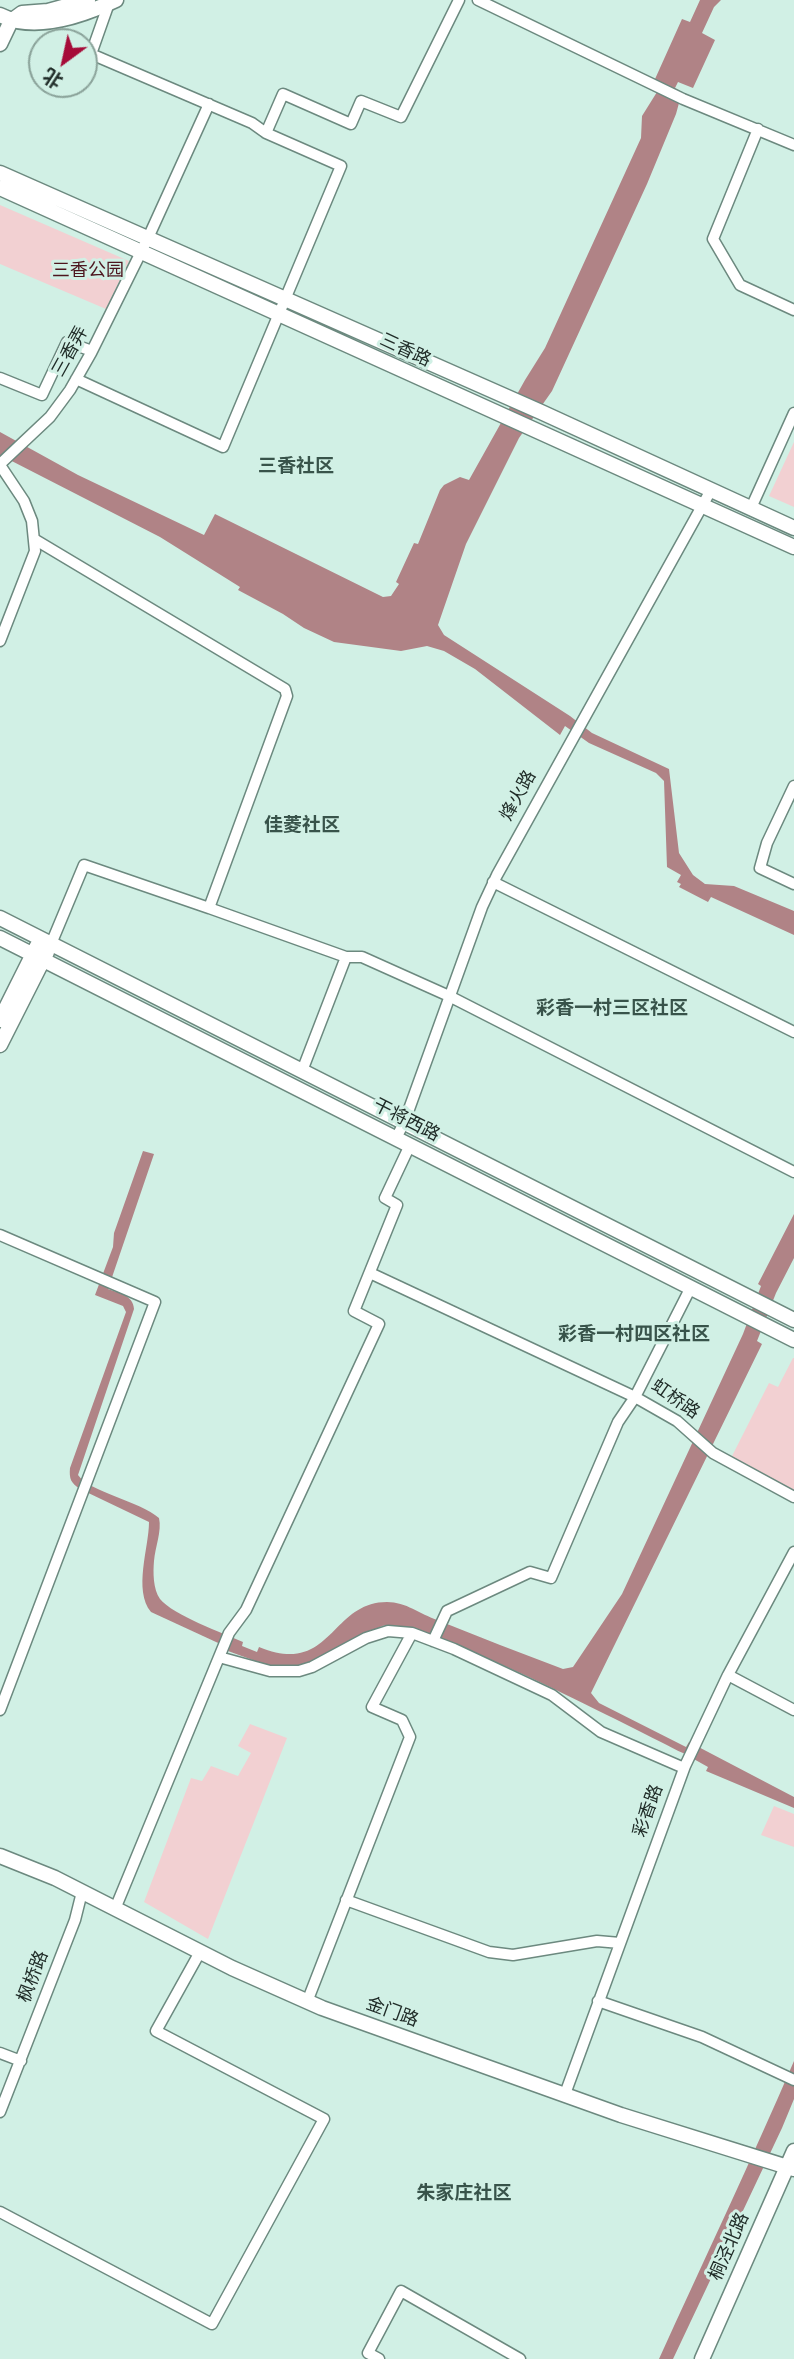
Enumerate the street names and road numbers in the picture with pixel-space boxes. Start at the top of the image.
street label: 三香弄 [48,323,94,381]
street label: 三香路 [376,330,434,372]
street label: 烽火路 [496,767,542,825]
street label: 干将西路 [369,1095,443,1147]
street label: 虹桥路 [647,1376,703,1424]
street label: 彩香路 [630,1782,668,1840]
street label: 枫桥路 [14,1948,54,2006]
street label: 金门路 [363,1994,421,2032]
street label: 桐泾北路 [705,2210,755,2284]

